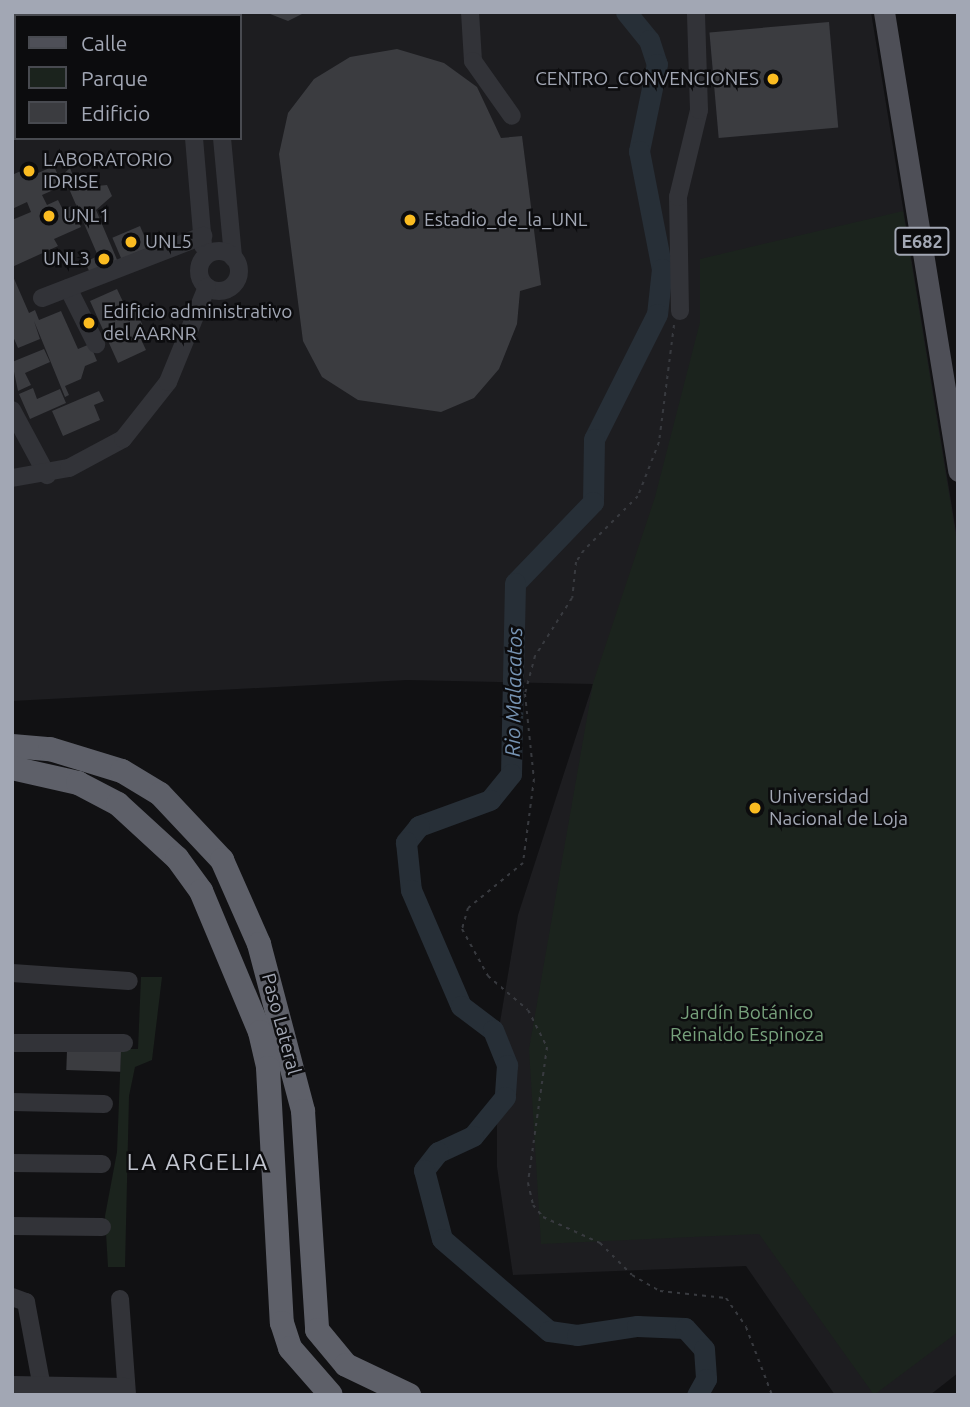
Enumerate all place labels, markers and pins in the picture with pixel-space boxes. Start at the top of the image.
place label: CENTRO_CONVENCIONES [535,68,759,90]
marker: CENTRO_CONVENCIONES [765,71,781,87]
place label: LABORATORIO IDRISE [43,149,173,193]
marker: LABORATORIO IDRISE [21,163,37,179]
place label: UNL1 [63,205,110,227]
marker: UNL1 [41,208,57,224]
place label: Estadio_de_la_UNL [424,209,588,231]
marker: Estadio_de_la_UNL [402,212,418,228]
place label: UNL5 [145,231,192,253]
marker: UNL5 [123,234,139,250]
place label: UNL3 [43,248,90,270]
marker: UNL3 [96,251,112,267]
place label: Edificio administrativo del AARNR [103,301,292,345]
marker: Edificio administrativo del AARNR [81,315,97,331]
place label: Universidad Nacional de Loja [769,786,908,830]
marker: Universidad Nacional de Loja [747,800,763,816]

